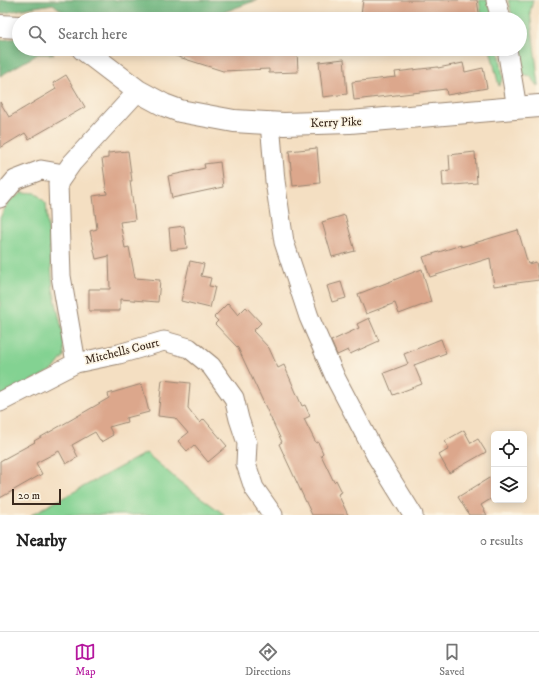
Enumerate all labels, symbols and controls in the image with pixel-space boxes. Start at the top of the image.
search box [12,12,527,56]
icon: search [26,23,48,45]
text: Search here [58,25,127,44]
street label: Kerry Pike [310,114,362,131]
street label: Mitchells Court [83,335,161,368]
map controls [491,431,527,503]
button: locate [491,431,527,467]
button: layers [491,467,527,503]
scale bar [12,487,61,506]
text: 20 m [18,489,40,503]
text: Nearby [16,530,66,552]
text: 0 results [480,533,523,549]
tab: Map [74,641,96,679]
tab: Directions [245,641,291,679]
tab: Saved [439,641,465,679]

